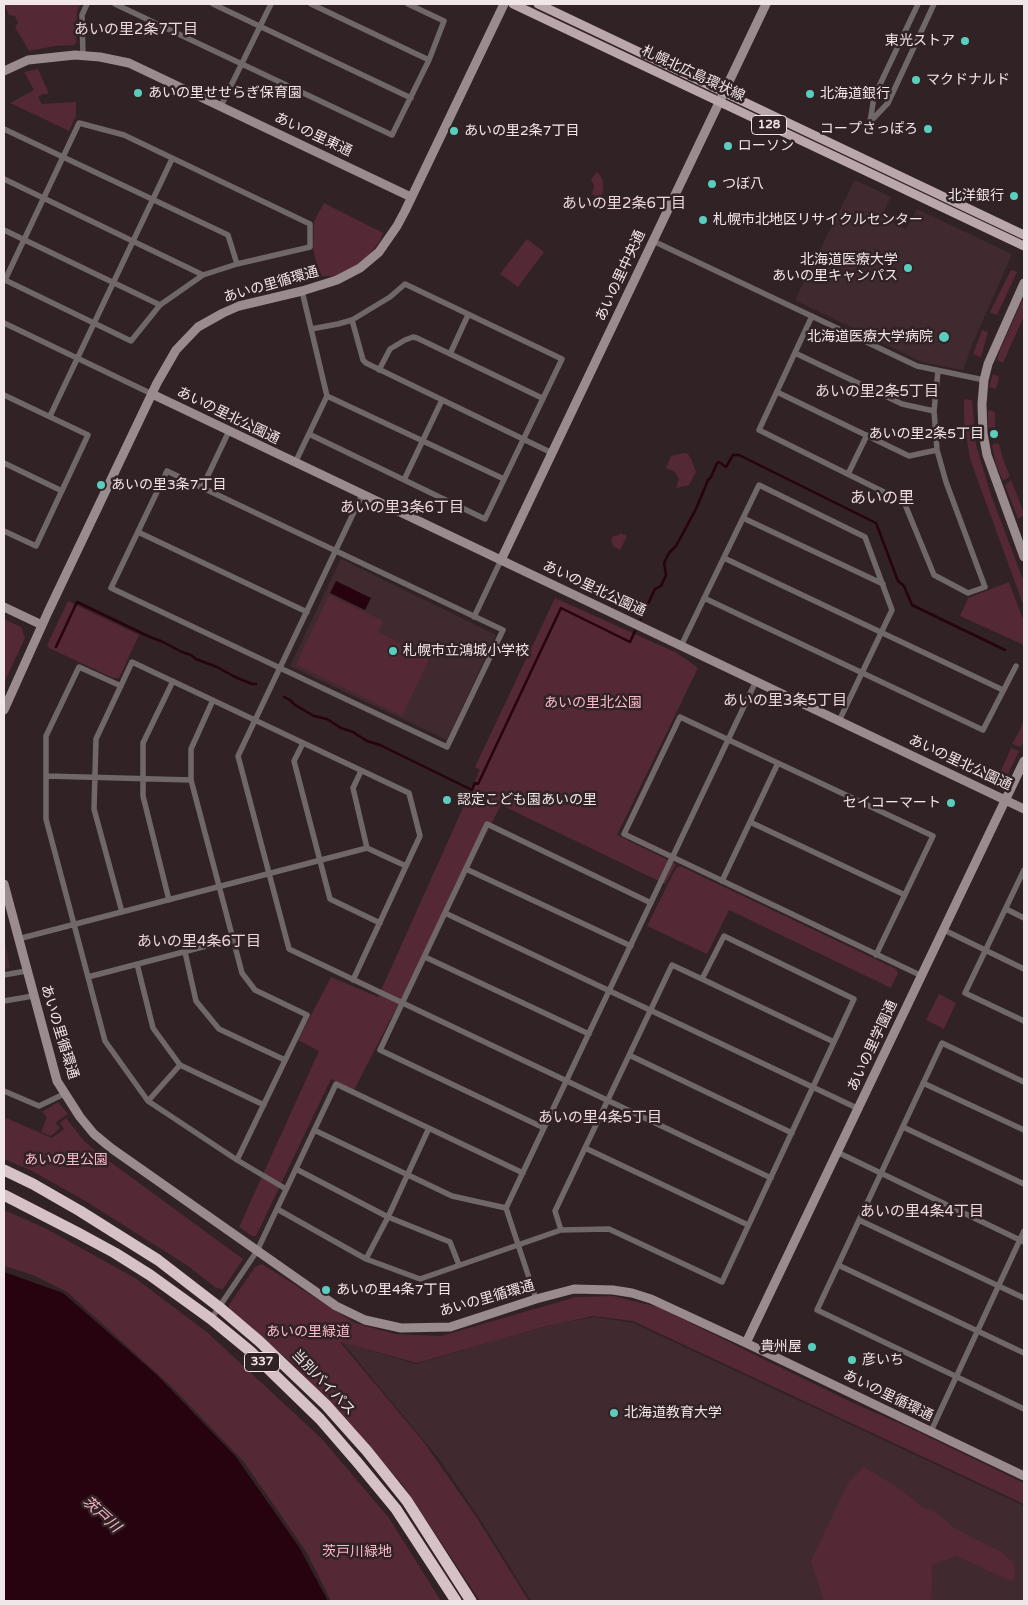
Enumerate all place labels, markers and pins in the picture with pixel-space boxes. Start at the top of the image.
place label: 東光ストア [885,33,955,49]
marker: 東光ストア [959,35,971,47]
place label: マクドナルド [926,72,1010,88]
marker: マクドナルド [910,74,922,86]
place label: あいの里せせらぎ保育園 [148,85,302,101]
place label: 北海道銀行 [820,86,890,102]
marker: あいの里せせらぎ保育園 [132,87,144,99]
marker: 北海道銀行 [804,88,816,100]
place label: コープさっぽろ [820,121,918,137]
place label: あいの里2条7丁目 [464,123,580,139]
marker: コープさっぽろ [922,123,934,135]
marker: あいの里2条7丁目 [448,125,460,137]
place label: ローソン [738,138,794,154]
marker: ローソン [722,140,734,152]
place label: つぼ八 [722,176,764,192]
marker: つぼ八 [706,178,718,190]
place label: 北洋銀行 [948,188,1004,204]
marker: 北洋銀行 [1008,190,1020,202]
place label: 札幌市北地区リサイクルセンター [713,212,923,228]
marker: 札幌市北地区リサイクルセンター [697,214,709,226]
place label: 北海道医療大学 あいの里キャンパス [772,252,898,284]
marker: 北海道医療大学 あいの里キャンパス [902,262,914,274]
place label: 北海道医療大学病院 [807,329,933,345]
marker: 北海道医療大学病院 [937,330,951,344]
place label: あいの里2条5丁目 [868,426,984,442]
marker: あいの里2条5丁目 [988,428,1000,440]
place label: あいの里3条7丁目 [111,477,227,493]
marker: あいの里3条7丁目 [95,479,107,491]
place label: 札幌市立鴻城小学校 [403,643,529,659]
marker: 札幌市立鴻城小学校 [387,645,399,657]
place label: 認定こども園あいの里 [457,792,597,808]
marker: 認定こども園あいの里 [441,794,453,806]
place label: セイコーマート [843,795,941,811]
marker: セイコーマート [945,797,957,809]
place label: あいの里4条7丁目 [336,1282,452,1298]
marker: あいの里4条7丁目 [320,1284,332,1296]
place label: 貴州屋 [760,1339,802,1355]
marker: 貴州屋 [806,1341,818,1353]
place label: 彦いち [862,1352,904,1368]
marker: 彦いち [846,1354,858,1366]
place label: 北海道教育大学 [624,1405,722,1421]
marker: 北海道教育大学 [608,1407,620,1419]

